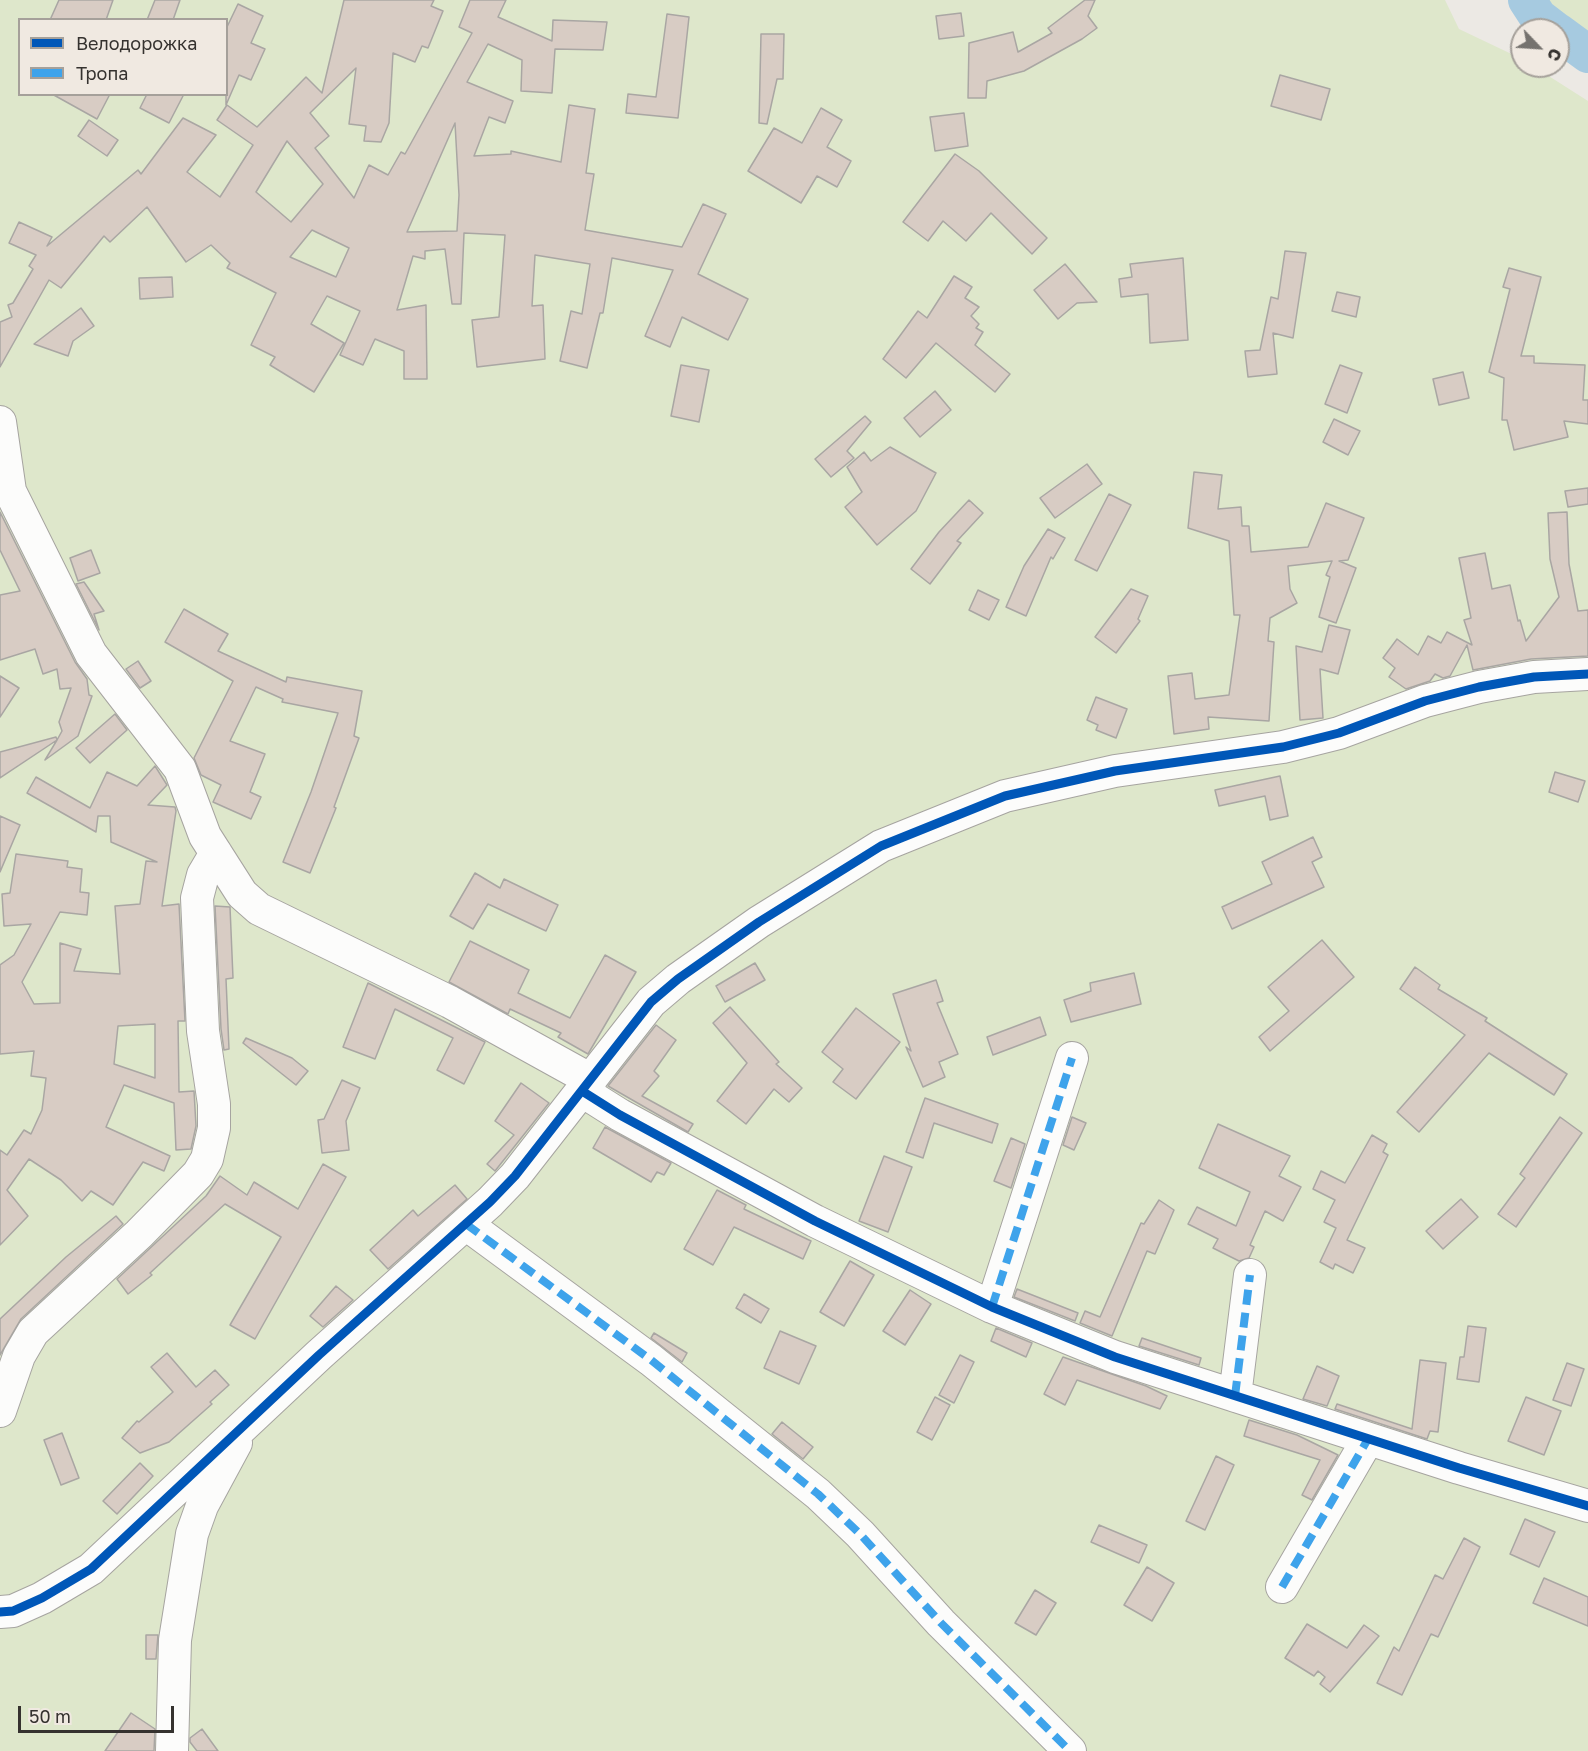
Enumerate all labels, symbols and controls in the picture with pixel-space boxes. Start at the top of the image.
legend [18,18,228,96]
north arrow [1510,18,1570,78]
text: Велодорожка [76,32,197,54]
text: С [1543,45,1566,64]
text: Тропа [76,62,128,84]
scale bar [21,1694,177,1732]
text: 50 m [29,1705,71,1727]

